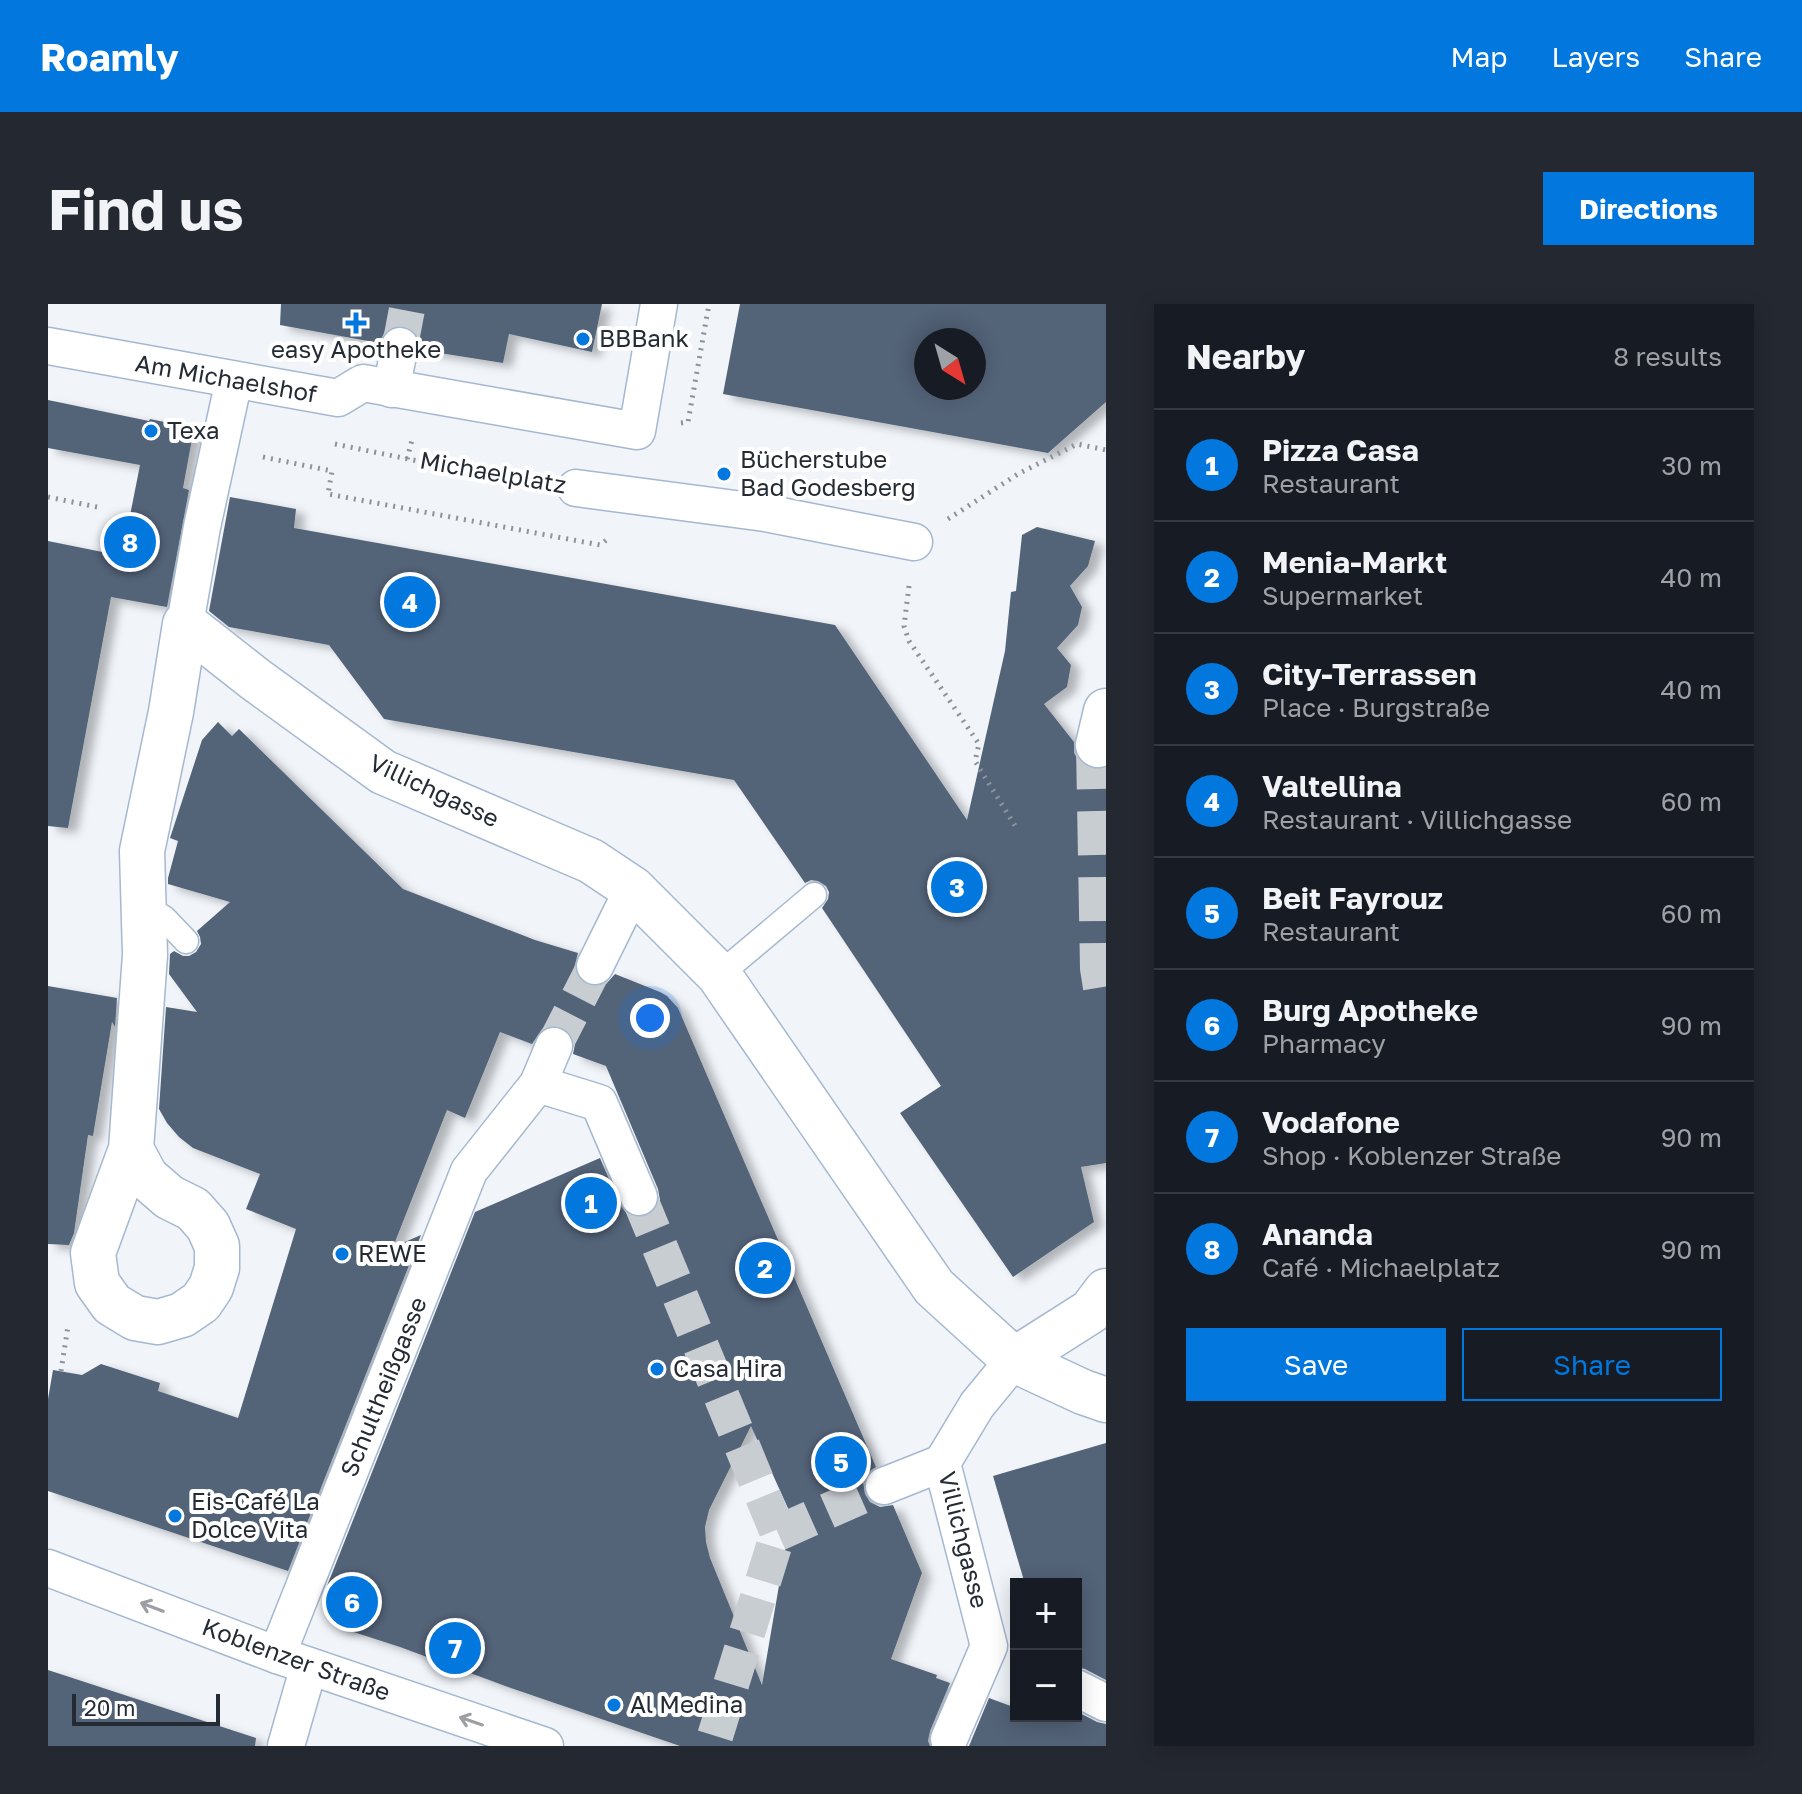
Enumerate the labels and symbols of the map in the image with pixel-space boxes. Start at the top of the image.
marker: easy Apotheke [347,314,365,332]
place label: BBBank [599,323,689,352]
north arrow [914,328,986,400]
marker: BBBank [574,330,592,348]
place label: easy Apotheke [271,334,441,363]
street label: Am Michaelshof [133,347,320,408]
place label: Texa [167,415,220,444]
marker: Texa [142,422,160,440]
street label: Michaelplatz [418,444,569,499]
place label: Bücherstube Bad Godesberg [740,444,916,501]
marker: Bücherstube Bad Godesberg [715,465,733,483]
pin: 8 [104,512,156,572]
pin: 4 [384,572,436,632]
street label: Villichgasse [365,747,504,832]
pin: 3 [931,857,983,917]
your location [630,998,670,1038]
pin: 1 [565,1173,617,1233]
place label: REWE [358,1238,427,1267]
pin: 2 [739,1238,791,1298]
marker: REWE [333,1245,351,1263]
street label: Schultheißgasse [333,1292,432,1481]
place label: Casa Hira [673,1353,783,1382]
marker: Casa Hira [648,1360,666,1378]
pin: 5 [815,1432,867,1492]
street label: Villichgasse [933,1468,995,1611]
place label: Eis-Café La Dolce Vita [191,1486,320,1543]
marker: Eis-Café La Dolce Vita [166,1507,184,1525]
pin: 6 [326,1572,378,1632]
one-way arrow [140,1599,165,1614]
street label: Koblenzer Straße [199,1611,394,1706]
pin: 7 [429,1618,481,1678]
place label: Al Medina [630,1689,743,1718]
scale bar [72,1690,220,1726]
marker: Al Medina [605,1696,623,1714]
one-way arrow [459,1712,484,1727]

